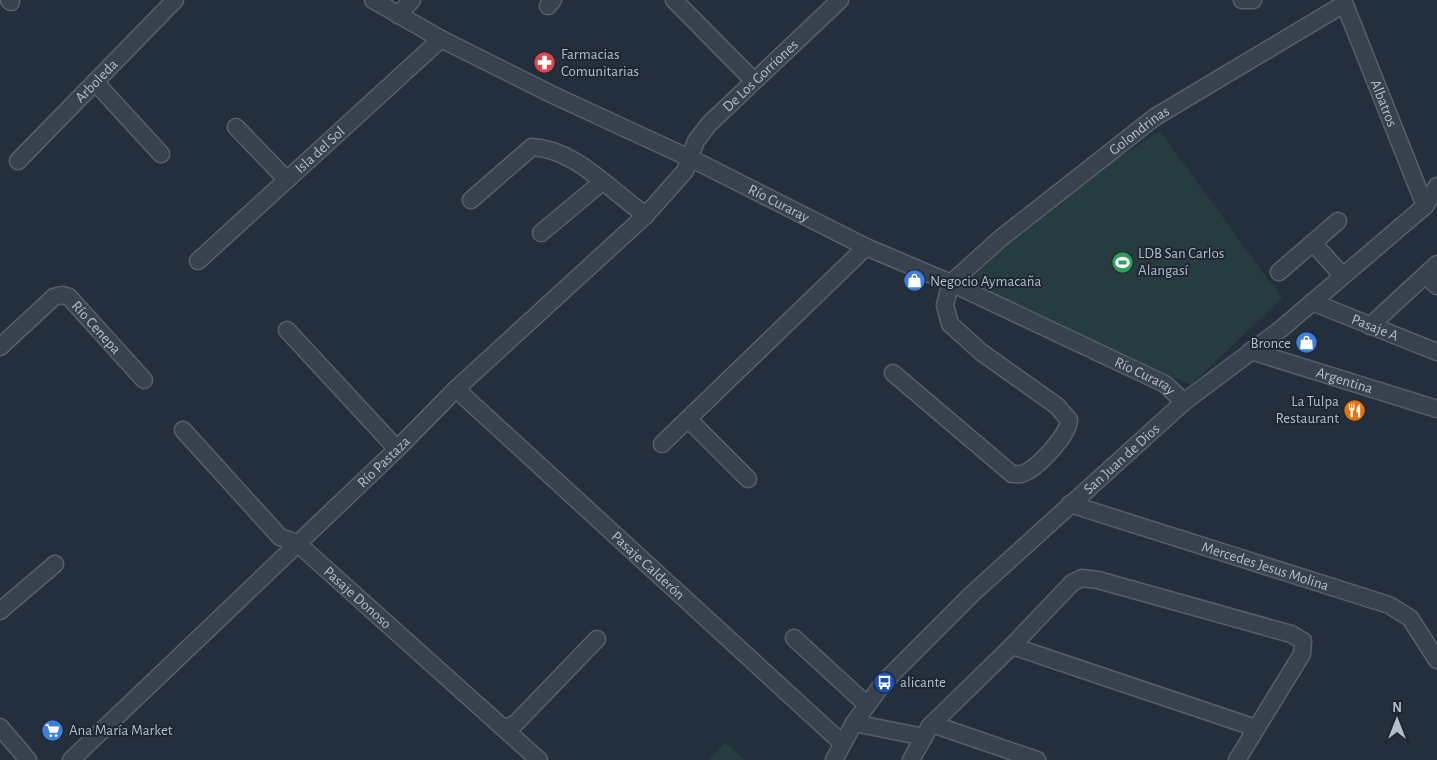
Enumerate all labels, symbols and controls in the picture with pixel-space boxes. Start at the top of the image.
street label: De Los Gorriones [720,37,801,114]
place label: Farmacias Comunitarias [561,47,639,79]
pharmacy icon: Farmacias Comunitarias [533,51,557,75]
street label: Arboleda [72,56,120,105]
street label: Albatros [1368,77,1400,129]
street label: Golondrinas [1106,103,1172,158]
street label: Isla del Sol [292,124,347,176]
street label: Río Curaray [746,181,812,225]
place label: LDB San Carlos Alangasí [1138,246,1224,278]
sports icon: LDB San Carlos Alangasí [1110,250,1134,274]
shop icon: Negocio Aymacaña [902,269,926,293]
place label: Negocio Aymacaña [930,274,1041,289]
street label: Río Cenepa [69,298,124,357]
street label: Pasaje A [1350,311,1401,343]
shop icon: Bronce [1295,331,1319,355]
place label: Bronce [1251,336,1291,351]
street label: Río Curaray [1112,354,1179,398]
street label: Argentina [1314,364,1375,396]
place label: La Tulpa Restaurant [1276,394,1339,426]
restaurant icon: La Tulpa Restaurant [1343,398,1367,422]
street label: San Juan de Dios [1081,421,1162,497]
street label: Río Pastaza [354,433,413,490]
street label: Pasaje Calderón [609,528,688,602]
street label: Mercedes Jesus Molina [1200,539,1331,593]
street label: Pasaje Donoso [321,563,394,631]
bus stop icon: alicante [872,670,896,694]
place label: alicante [900,675,946,690]
north arrow [1372,695,1422,745]
text: N [1392,701,1402,715]
supermarket icon: Ana María Market [41,718,65,742]
place label: Ana María Market [69,723,173,738]

